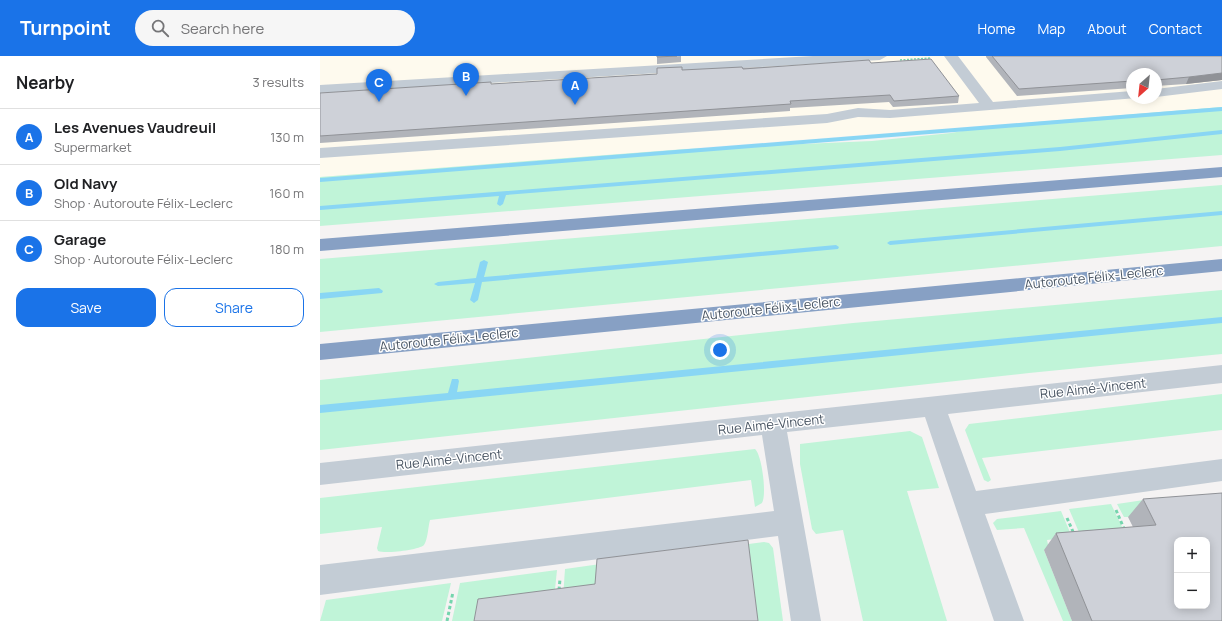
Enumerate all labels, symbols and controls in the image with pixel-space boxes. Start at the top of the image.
search box [135,10,415,46]
text: Turnpoint [20,15,111,41]
icon: search [149,17,171,39]
text: Search here [181,18,264,39]
text: Home [978,19,1015,38]
text: Map [1037,19,1065,38]
text: About [1087,19,1127,38]
text: Contact [1149,19,1202,38]
pin: B [453,63,479,96]
north arrow [1126,68,1162,104]
pin: C [366,69,392,102]
text: Nearby [16,71,74,94]
pin: A [562,72,588,105]
text: 3 results [252,73,304,91]
text: Les Avenues Vaudreuil [54,117,216,138]
text: A [25,128,33,146]
text: 130 m [270,128,304,146]
text: Supermarket [54,138,132,156]
text: Old Navy [54,173,117,194]
text: B [25,184,33,202]
text: 160 m [269,184,304,202]
text: Shop · Autoroute Félix-Leclerc [54,194,233,212]
text: Garage [54,229,106,250]
text: C [24,240,34,258]
text: 180 m [270,240,304,258]
text: Shop · Autoroute Félix-Leclerc [54,250,233,268]
street label: Autoroute Félix-Leclerc [1024,261,1164,293]
button: Save [16,288,156,327]
button: Share [164,288,304,327]
street label: Autoroute Félix-Leclerc [701,292,841,324]
street label: Autoroute Félix-Leclerc [379,323,519,355]
your location [710,340,730,360]
street label: Rue Aimé-Vincent [1039,373,1147,403]
street label: Rue Aimé-Vincent [717,409,825,439]
street label: Rue Aimé-Vincent [395,444,503,474]
map controls [1174,537,1210,609]
button: + [1174,537,1210,573]
button: − [1174,573,1210,609]

